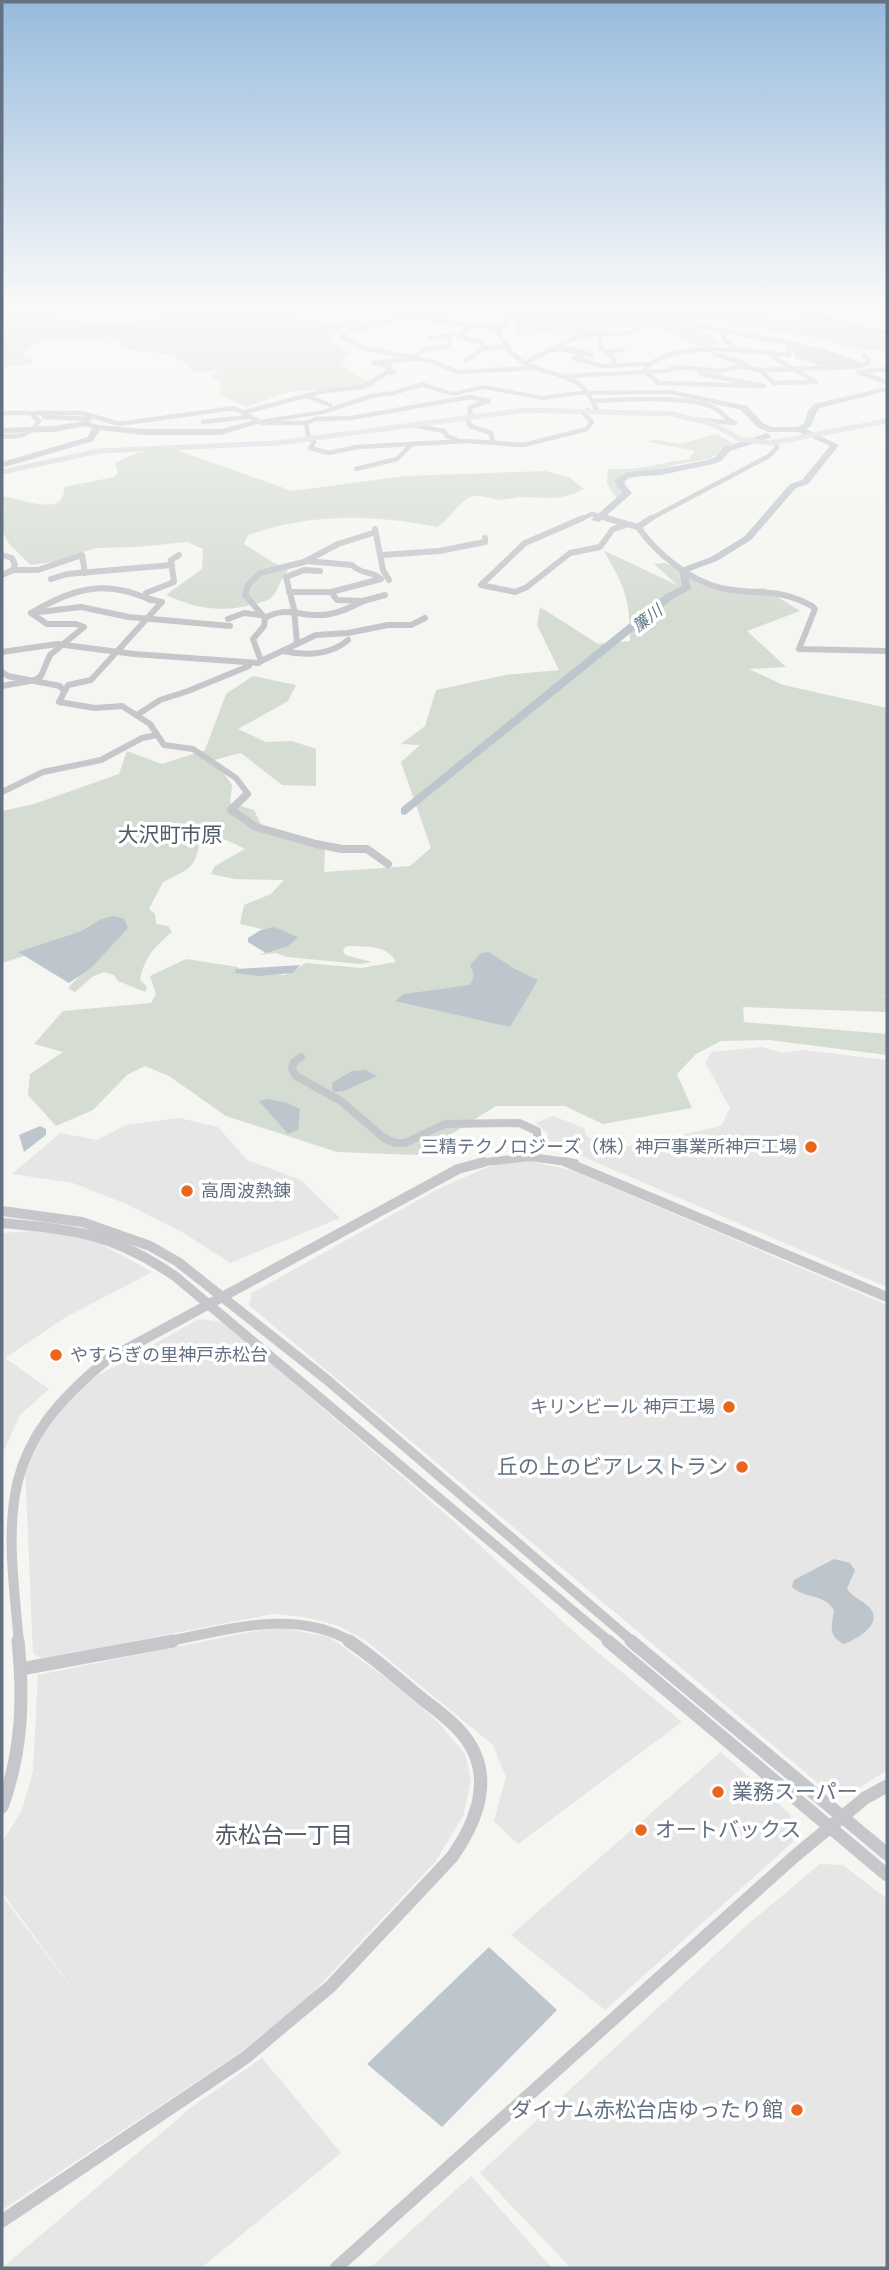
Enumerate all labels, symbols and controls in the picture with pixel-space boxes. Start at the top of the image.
water label: 簾川 [628,598,669,637]
district label: 大沢町市原 [118,820,223,849]
place label: 三精テクノロジーズ（株）神戸事業所神戸工場 [421,1134,797,1159]
marker: 三精テクノロジーズ（株）神戸事業所神戸工場 [803,1139,819,1155]
place label: 高周波熱錬 [201,1178,291,1203]
marker: 高周波熱錬 [179,1183,195,1199]
place label: やすらぎの里神戸赤松台 [70,1342,268,1367]
marker: やすらぎの里神戸赤松台 [48,1347,64,1363]
place label: キリンビール 神戸工場 [530,1394,715,1419]
marker: キリンビール 神戸工場 [721,1399,737,1415]
place label: 丘の上のビアレストラン [497,1452,728,1481]
marker: 丘の上のビアレストラン [734,1459,750,1475]
place label: 業務スーパー [732,1777,858,1806]
marker: 業務スーパー [710,1784,726,1800]
place label: オートバックス [655,1815,801,1844]
district label: 赤松台一丁目 [215,1819,353,1851]
marker: オートバックス [633,1822,649,1838]
place label: ダイナム赤松台店ゆったり館 [511,2095,783,2124]
marker: ダイナム赤松台店ゆったり館 [789,2102,805,2118]

